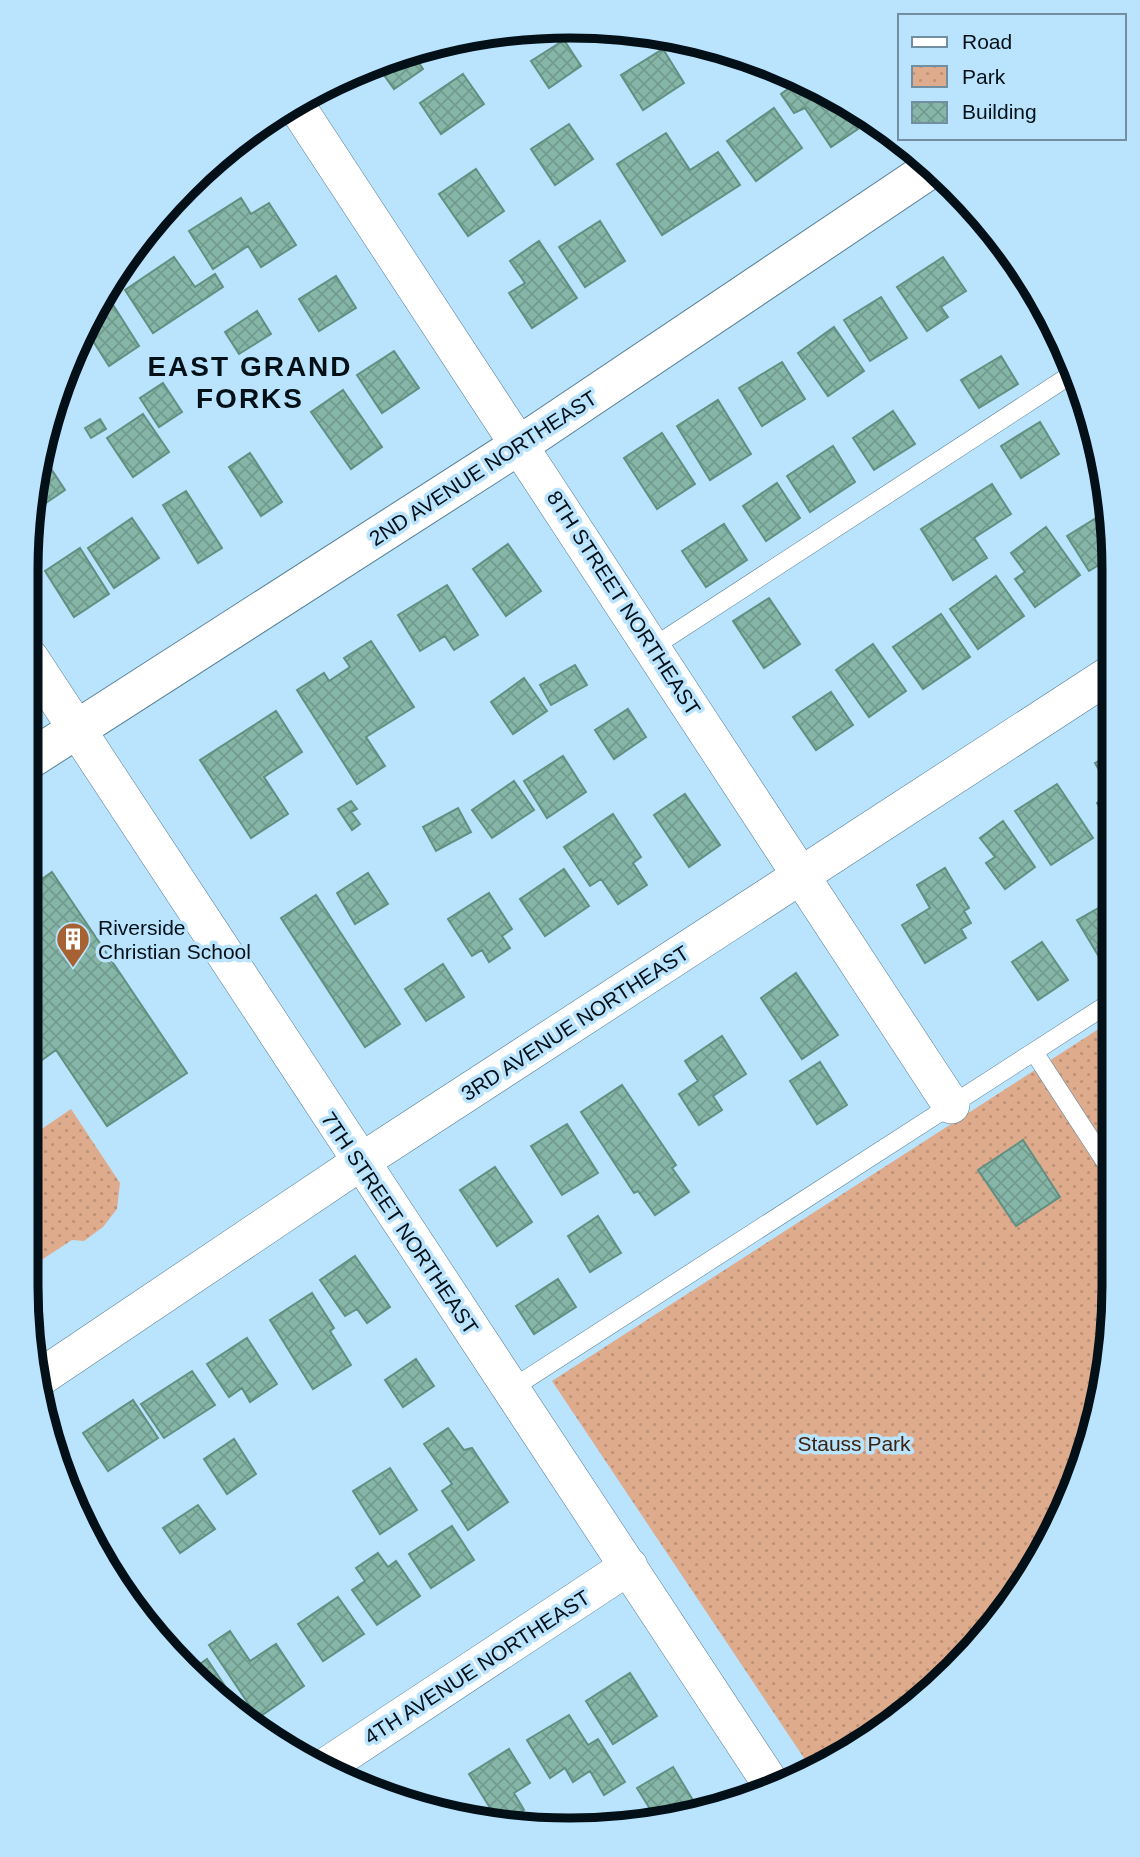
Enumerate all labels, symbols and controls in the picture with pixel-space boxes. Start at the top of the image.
legend [898,14,1126,140]
text: Road [962,30,1012,53]
text: Park [962,65,1006,88]
text: Building [962,100,1037,123]
district label: EAST GRAND FORKS [147,351,353,414]
street label: 2ND AVENUE NORTHEAST [365,386,601,550]
street label: 8TH STREET NORTHEAST [543,486,705,720]
place label: Riverside Christian School [98,916,251,963]
building icon: Riverside Christian School [54,920,92,969]
street label: 3RD AVENUE NORTHEAST [457,941,693,1105]
street label: 7TH STREET NORTHEAST [317,1108,483,1339]
park label: Stauss Park [797,1432,911,1455]
street label: 4TH AVENUE NORTHEAST [360,1585,594,1749]

